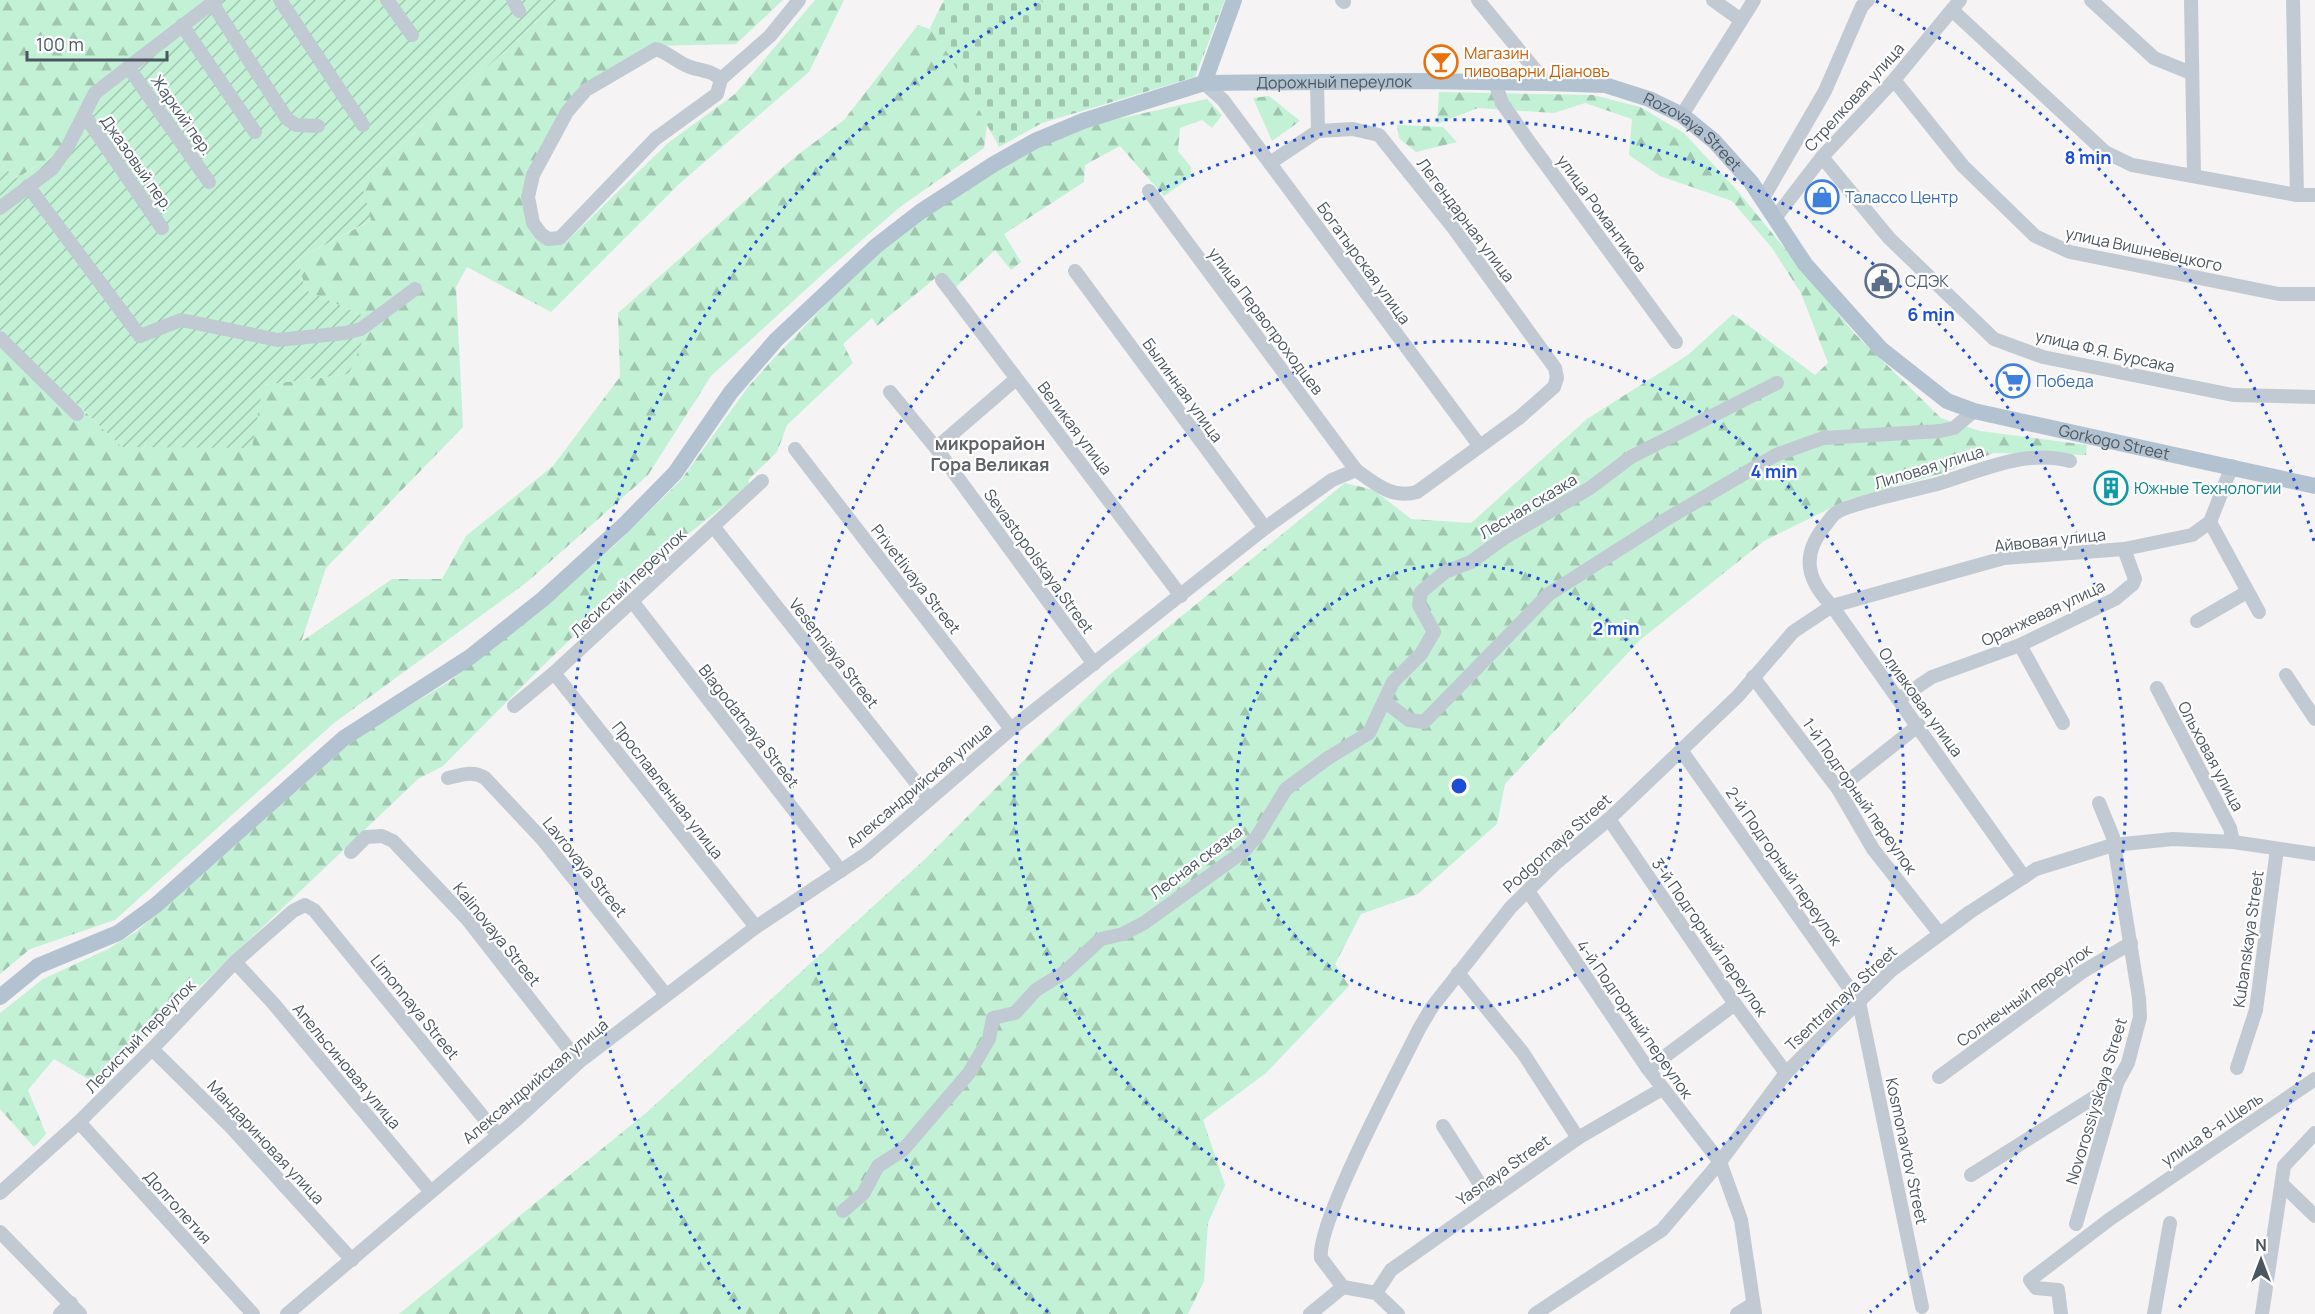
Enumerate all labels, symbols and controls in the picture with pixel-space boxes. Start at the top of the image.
scale bar [27,24,166,62]
text: 100 m [36,32,84,56]
street label: Стрелковая улица [1799,38,1909,156]
place label: Магазин пивоварни Дiановъ [1464,42,1610,82]
bar icon: Магазин пивоварни Дiановъ [1423,44,1459,80]
street label: Жаркий пер. [146,70,218,160]
street label: Дорожный переулок [1256,70,1413,94]
street label: Rozovaya Street [1640,87,1747,176]
street label: Джазовый пер. [96,111,178,215]
text: 8 min [2064,145,2112,169]
street label: улица Романтиков [1552,150,1652,276]
street label: Легендарная улица [1412,153,1520,287]
shop icon: Талассо Центр [1804,179,1840,215]
place label: Талассо Центр [1845,186,1958,208]
street label: Богатырская улица [1312,197,1416,329]
street label: улица Вишневецкого [2063,222,2225,276]
street label: улица Первопроходцев [1203,243,1329,400]
public building icon: СДЭК [1864,263,1900,299]
place label: СДЭК [1905,270,1949,292]
text: 6 min [1907,302,1955,326]
street label: улица Ф.Я. Бурсака [2033,324,2177,378]
street label: Былинная улица [1138,333,1228,447]
supermarket icon: Победа [1995,363,2031,399]
place label: Победа [2036,370,2094,392]
street label: Великая улица [1033,377,1117,479]
street label: Gorkogo Street [2057,419,2172,465]
district label: микрорайон Гора Великая [930,431,1050,476]
street label: Лиловая улица [1871,440,1987,494]
text: 4 min [1750,459,1798,483]
street label: Лесная сказка [1475,468,1581,544]
building icon: Южные Технологии [2093,470,2129,506]
place label: Южные Технологии [2134,477,2281,499]
street label: Sevastopolskaya Street [979,484,1099,638]
street label: Privetlivaya Street [866,520,966,638]
street label: Лесистый переулок [566,523,691,642]
street label: Айвовая улица [1993,523,2107,557]
street label: Оранжевая улица [1977,575,2109,651]
street label: Vesenniaya Street [784,593,884,713]
text: 2 min [1593,616,1639,640]
street label: Оливковая улица [1874,643,1968,761]
street label: Blagodatnaya Street [694,660,804,792]
street label: Ольховая улица [2173,697,2249,815]
street label: 1-й Подгорный переулок [1798,714,1923,879]
street label: Прославленная улица [607,717,729,863]
street label: Александрийская улица [842,718,996,852]
centre of rings [1449,776,1469,796]
street label: 2-й Подгорный переулок [1721,782,1848,951]
street label: Podgornaya Street [1498,789,1616,897]
street label: Lavrovaya Street [538,812,632,922]
street label: Лесная сказка [1145,820,1247,904]
street label: 3-й Подгорный переулок [1647,853,1774,1021]
street label: Kubanskaya Street [2227,869,2269,1009]
street label: Kalinovaya Street [448,877,546,991]
street label: 4-й Подгорный переулок [1572,935,1699,1104]
street label: Солнечный переулок [1952,938,2097,1052]
street label: Tsentralnaya Street [1780,940,1902,1056]
street label: Limonnaya Street [366,950,464,1064]
street label: Лесистый переулок [80,974,201,1098]
street label: Апельсиновая улица [288,998,406,1134]
street label: Александрийская улица [458,1014,612,1148]
street label: Novorossiyskaya Street [2060,1015,2132,1187]
street label: Мандариновая улица [203,1075,329,1209]
street label: Kosmonavtov Street [1881,1076,1933,1226]
street label: улица 8-я Щель [2157,1087,2267,1171]
street label: Yasnaya Street [1452,1129,1554,1211]
street label: Долголетия [139,1166,217,1248]
north arrow [2231,1230,2291,1290]
text: N [2255,1234,2267,1256]

